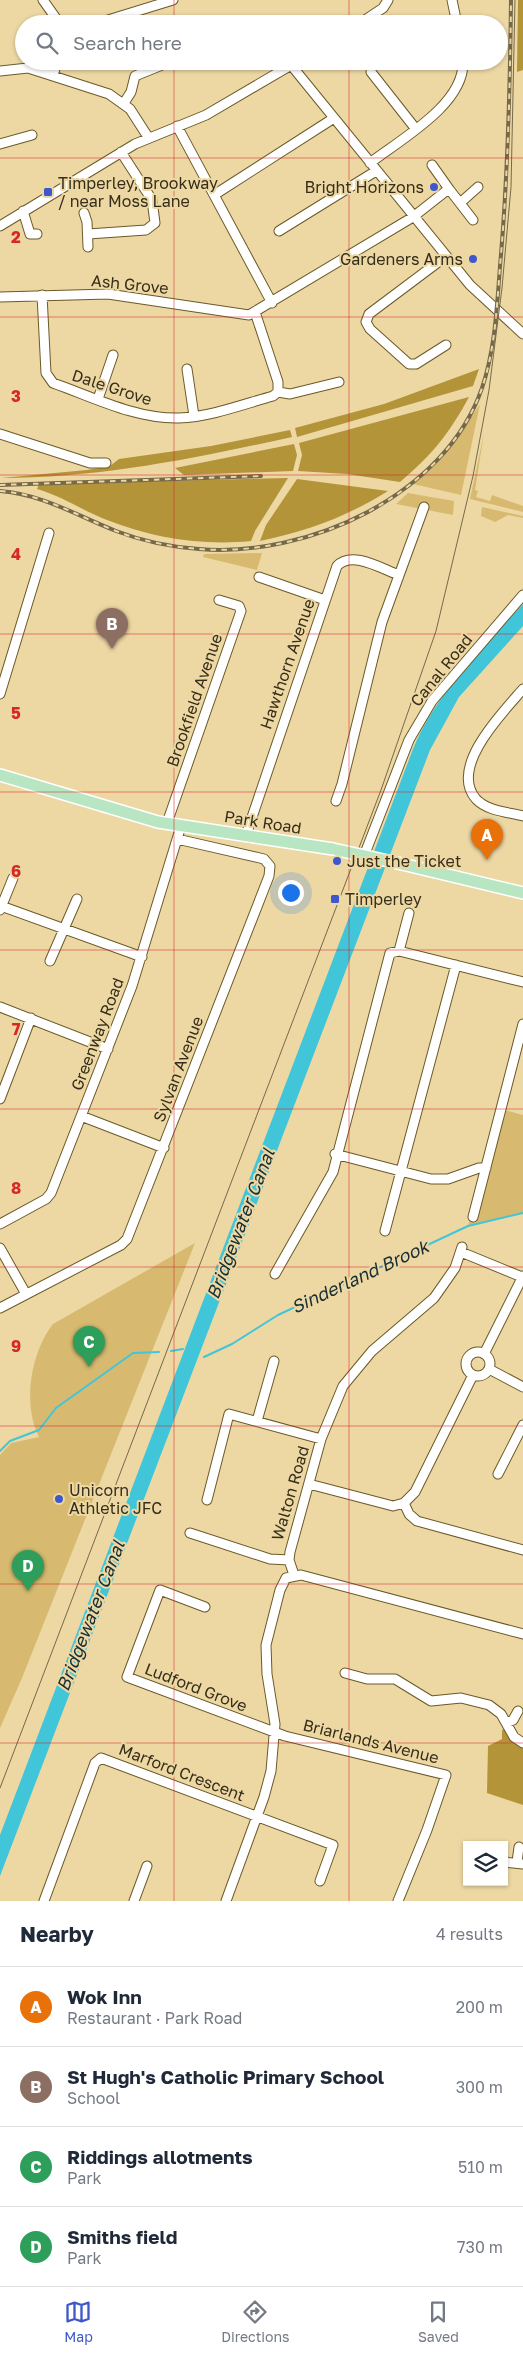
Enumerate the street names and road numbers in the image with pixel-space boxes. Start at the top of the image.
street label: Ash Grove [90,270,170,298]
street label: Dale Grove [69,365,155,409]
street label: Hawthorn Avenue [255,596,319,732]
street label: Canal Road [406,630,476,710]
street label: Brookfield Avenue [162,631,226,769]
street label: Park Road [223,806,303,838]
street label: Greenway Road [66,975,128,1093]
street label: Sylvan Avenue [149,1013,207,1125]
street label: Walton Road [267,1443,313,1543]
street label: Ludford Grove [142,1658,250,1716]
street label: Briarlands Avenue [301,1714,441,1768]
street label: Marford Crescent [116,1739,248,1805]

